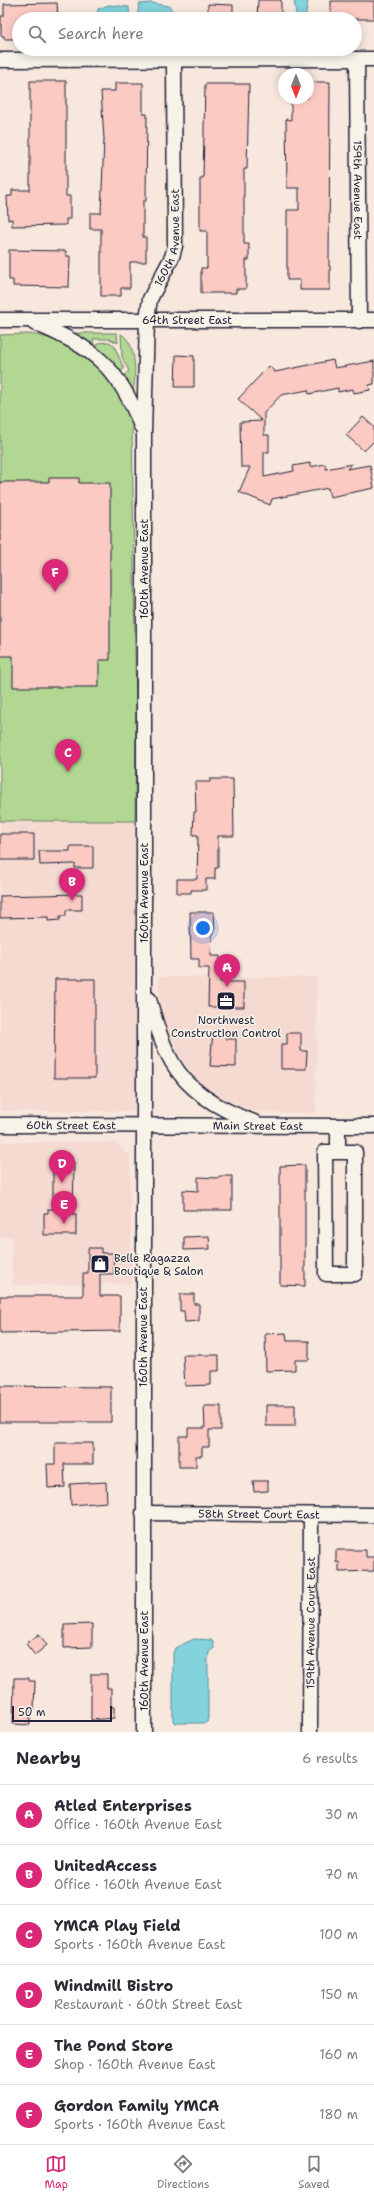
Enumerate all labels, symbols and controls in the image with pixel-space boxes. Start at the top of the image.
search box [12,12,362,56]
icon: search [26,23,48,45]
text: Search here [58,24,144,44]
north arrow [278,68,314,104]
street label: 159th Avenue East [350,140,366,240]
street label: 160th Avenue East [150,188,183,289]
street label: 64th Street East [142,313,232,328]
street label: 160th Avenue East [137,518,152,619]
pin: F [42,559,68,592]
pin: C [55,739,81,772]
street label: 160th Avenue East [137,842,152,943]
pin: B [59,868,85,901]
your location [193,918,213,938]
pin: A [214,954,240,987]
office icon: Northwest Construction Control [215,990,237,1012]
place label: Northwest Construction Control [171,1013,282,1041]
street label: 60th Street East [26,1118,116,1133]
street label: Main Street East [213,1118,303,1133]
pin: D [49,1150,75,1183]
pin: E [51,1191,77,1224]
place label: Belle Ragazza Boutique & Salon [114,1251,204,1279]
shop icon: Belle Ragazza Boutique & Salon [89,1253,111,1275]
street label: 160th Avenue East [136,1286,151,1387]
street label: 58th Street Court East [198,1506,320,1522]
street label: 159th Avenue Court East [303,1557,318,1689]
street label: 160th Avenue East [137,1610,152,1711]
scale bar [12,1704,112,1723]
text: 50 m [18,1705,46,1720]
text: Nearby [16,1747,81,1769]
text: 6 results [302,1750,358,1767]
text: Atled Enterprises [54,1796,192,1816]
text: A [24,1806,34,1823]
text: 30 m [324,1806,358,1823]
text: Office · 160th Avenue East [54,1816,222,1833]
text: UnitedAccess [54,1856,157,1876]
text: B [25,1866,33,1883]
text: 70 m [324,1866,358,1883]
text: Office · 160th Avenue East [54,1876,222,1893]
text: YMCA Play Field [54,1916,181,1936]
text: C [25,1926,33,1943]
text: 100 m [319,1926,358,1943]
text: Sports · 160th Avenue East [54,1936,225,1953]
text: Windmill Bistro [54,1976,173,1996]
text: D [24,1986,34,2003]
text: 150 m [320,1986,358,2003]
text: Restaurant · 60th Street East [54,1996,242,2013]
text: The Pond Store [54,2036,173,2056]
text: E [25,2046,33,2063]
text: 160 m [320,2046,358,2063]
text: Shop · 160th Avenue East [54,2056,216,2073]
text: Gordon Family YMCA [54,2096,219,2116]
text: F [25,2106,33,2123]
text: 180 m [319,2106,358,2123]
text: Sports · 160th Avenue East [54,2116,225,2133]
tab: Map [44,2153,68,2192]
tab: Directions [157,2153,209,2192]
tab: Saved [298,2153,330,2192]

